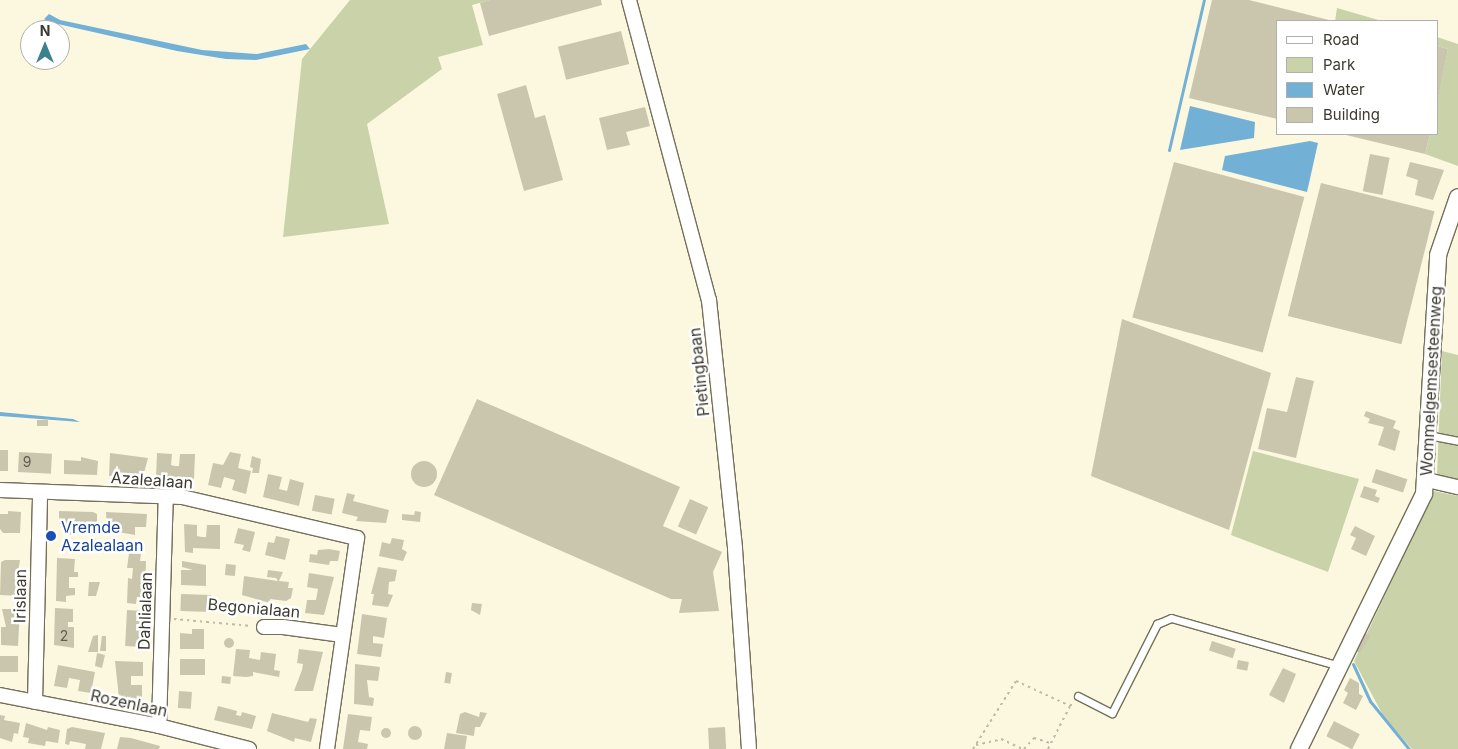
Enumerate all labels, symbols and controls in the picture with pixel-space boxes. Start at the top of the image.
north arrow [20,20,70,70]
legend [1276,20,1438,135]
text: N [40,22,50,39]
text: Road [1323,30,1359,49]
text: Park [1323,55,1355,74]
text: Water [1323,80,1365,99]
text: Building [1323,105,1380,124]
street label: Wommelgemsesteenweg [1416,285,1446,477]
street label: Pietingbaan [685,327,713,417]
house number: 9 [23,454,31,470]
street label: Azalealaan [110,468,194,492]
place label: Vremde Azalealaan [61,517,144,555]
marker: Vremde Azalealaan [45,530,57,542]
street label: Irislaan [10,569,30,623]
street label: Dahlialaan [134,572,156,650]
street label: Begonialaan [207,594,301,622]
house number: 2 [60,628,68,644]
street label: Rozenlaan [89,685,169,721]

